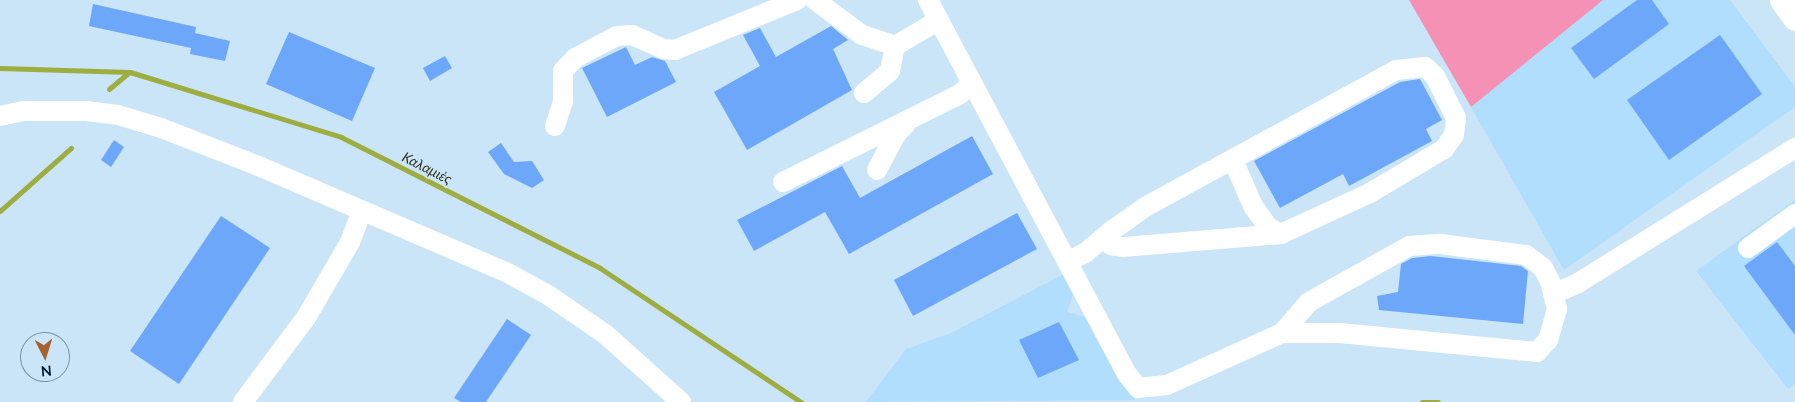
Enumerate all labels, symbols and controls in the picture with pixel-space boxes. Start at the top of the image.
water label: Καλαμιές [399,148,455,188]
north arrow [20,332,70,382]
text: N [40,363,52,380]

